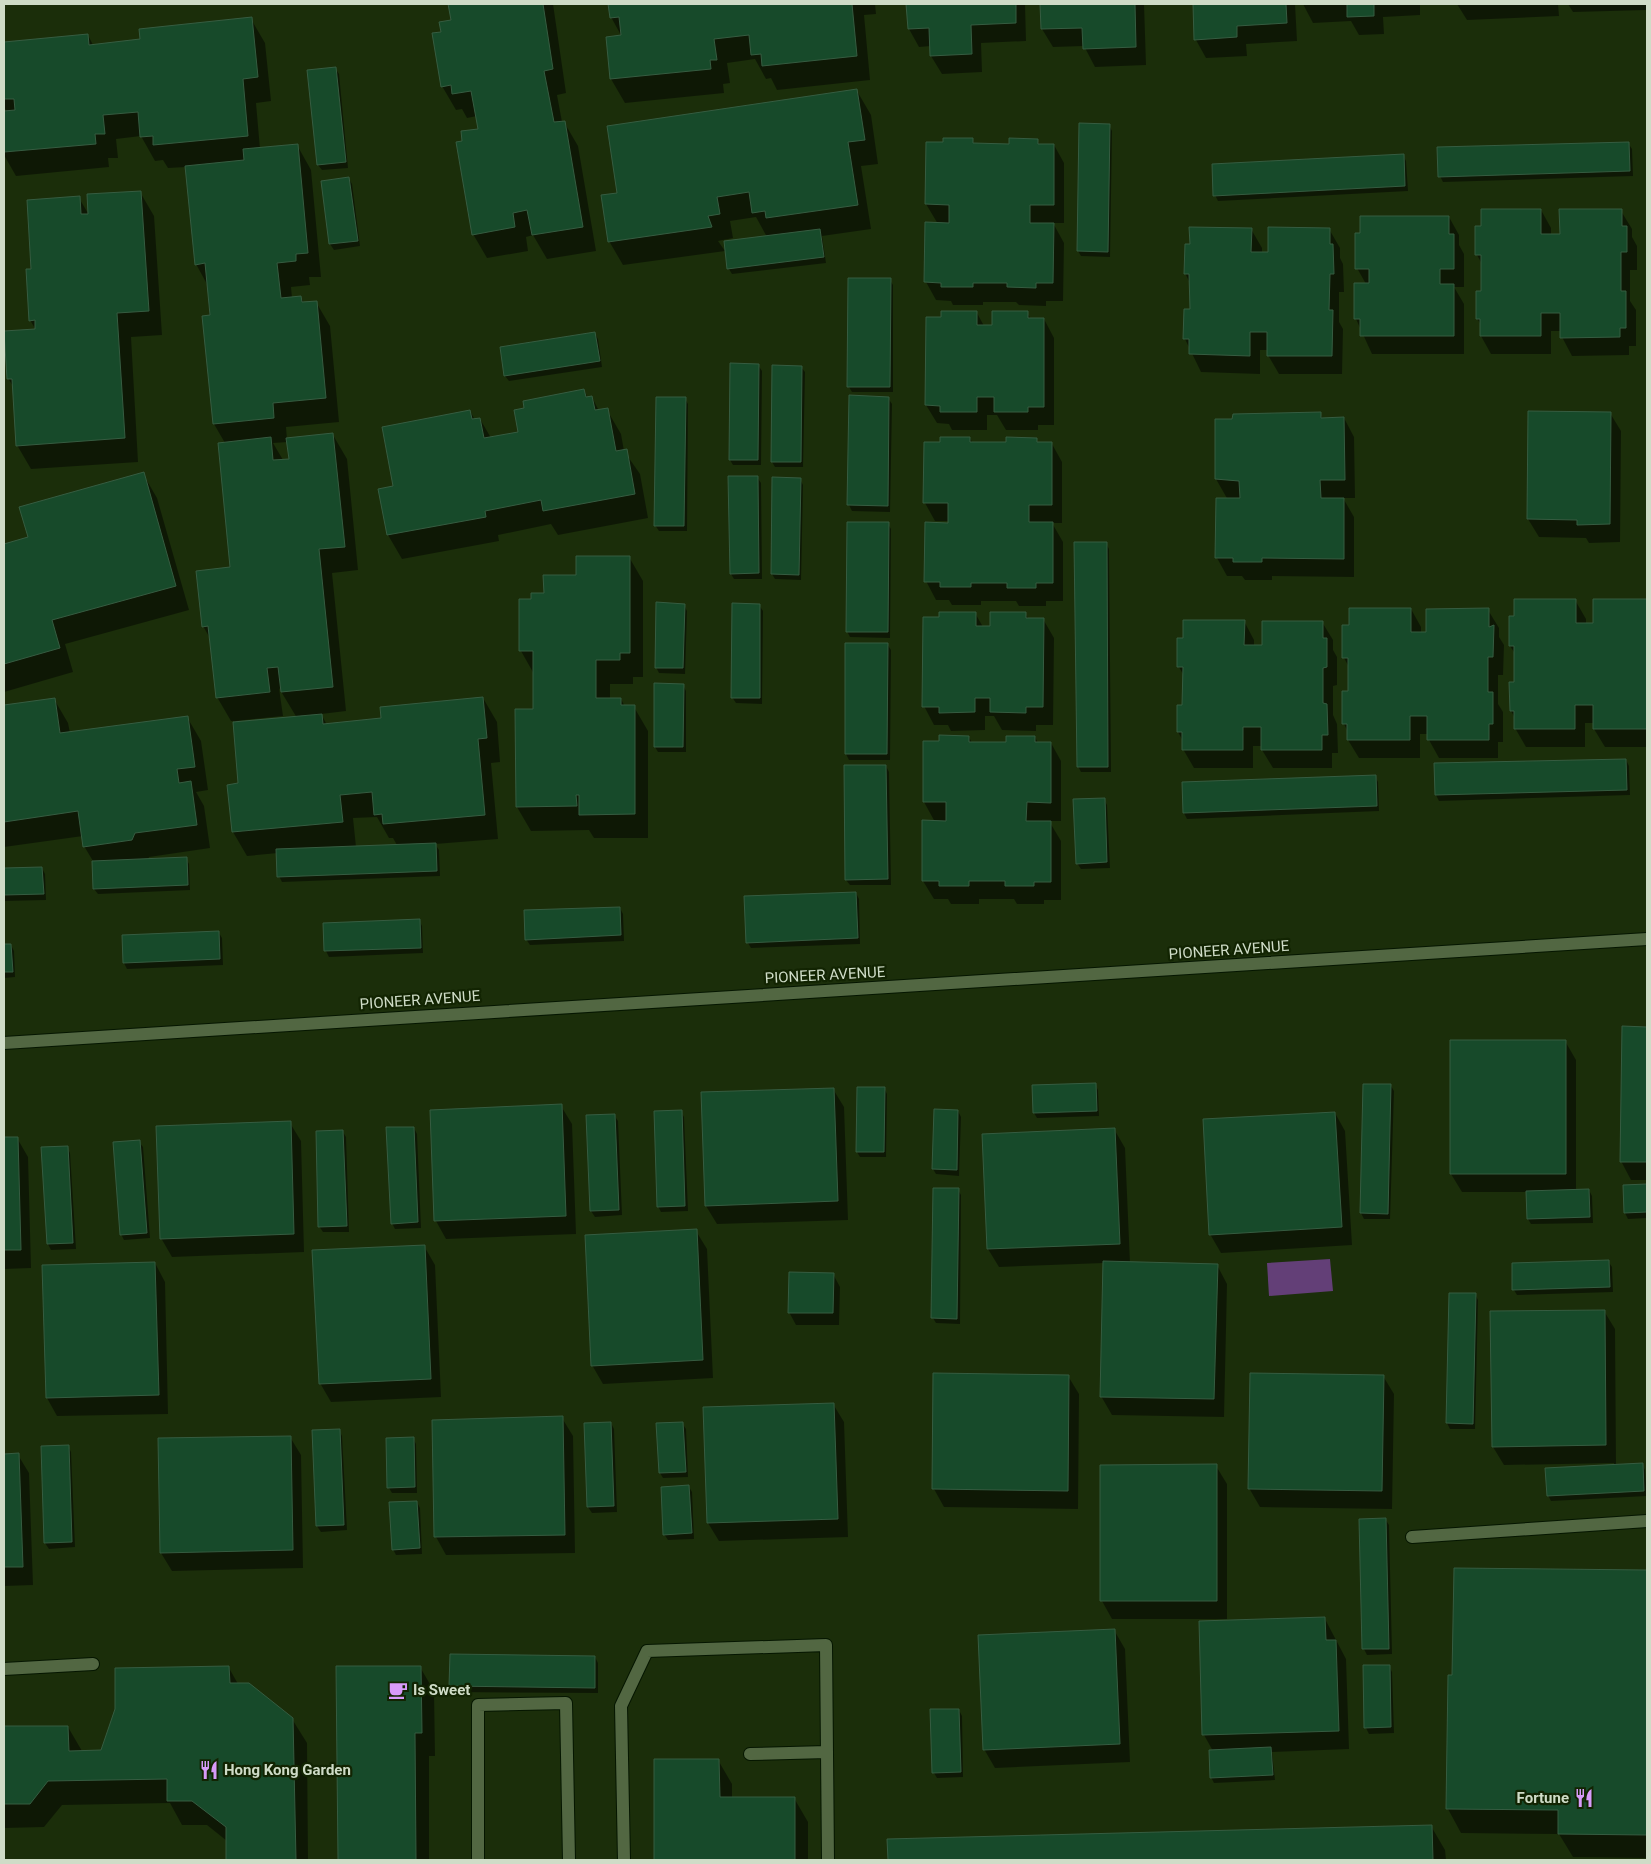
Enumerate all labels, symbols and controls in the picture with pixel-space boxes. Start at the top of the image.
street label: PIONEER AVENUE [1168,937,1290,963]
street label: PIONEER AVENUE [764,963,886,987]
street label: PIONEER AVENUE [359,987,481,1013]
cafe icon: Is Sweet [387,1679,409,1701]
place label: Is Sweet [413,1681,470,1699]
restaurant icon: Hong Kong Garden [198,1759,220,1781]
place label: Hong Kong Garden [224,1761,351,1779]
restaurant icon: Fortune [1573,1787,1595,1809]
place label: Fortune [1517,1789,1569,1807]

